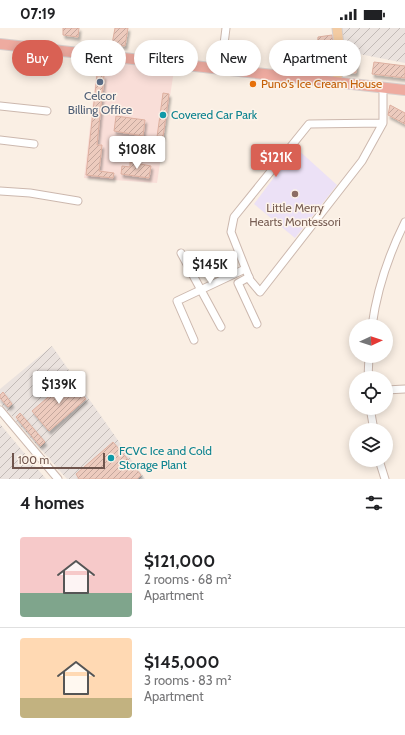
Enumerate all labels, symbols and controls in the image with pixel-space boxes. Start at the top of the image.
text: 07:19 [20,5,56,23]
chip: Buy [12,40,63,76]
chip: Rent [71,40,126,76]
chip: Filters [134,40,198,76]
chip: New [206,40,261,76]
chip: Apartment [269,40,361,76]
place label: Puno's Ice Cream House [261,76,382,91]
marker: Celcor Billing Office [95,77,105,87]
marker: Puno's Ice Cream House [248,79,258,89]
place label: Celcor Billing Office [68,88,132,117]
place label: Covered Car Park [171,107,258,122]
marker: Covered Car Park [158,110,168,120]
pin: $108K [109,136,165,170]
text: $108K [118,141,156,157]
pin: $121K [248,144,304,178]
text: $121K [260,149,292,165]
marker: Little Merry Hearts Montessori [290,189,300,199]
place label: Little Merry Hearts Montessori [249,200,341,229]
pin: $145K [182,251,238,285]
text: $145K [192,256,228,272]
north arrow [349,319,393,363]
map controls [349,319,393,467]
pin: $139K [31,371,87,405]
button: locate [349,371,393,415]
text: $139K [42,376,76,392]
button: layers [349,423,393,467]
place label: FCVC Ice and Cold Storage Plant [119,443,212,472]
scale bar [12,451,105,470]
text: 100 m [18,453,49,467]
marker: FCVC Ice and Cold Storage Plant [106,453,116,463]
icon: filters [363,492,385,514]
text: 4 homes [20,493,84,513]
text: $121,000 [144,551,215,571]
icon: home [52,553,100,601]
text: 2 rooms · 68 m² [144,571,232,587]
text: Apartment [144,587,204,603]
text: $145,000 [144,652,220,672]
icon: home [52,654,100,702]
text: 3 rooms · 83 m² [144,672,231,688]
text: Apartment [144,688,204,704]

